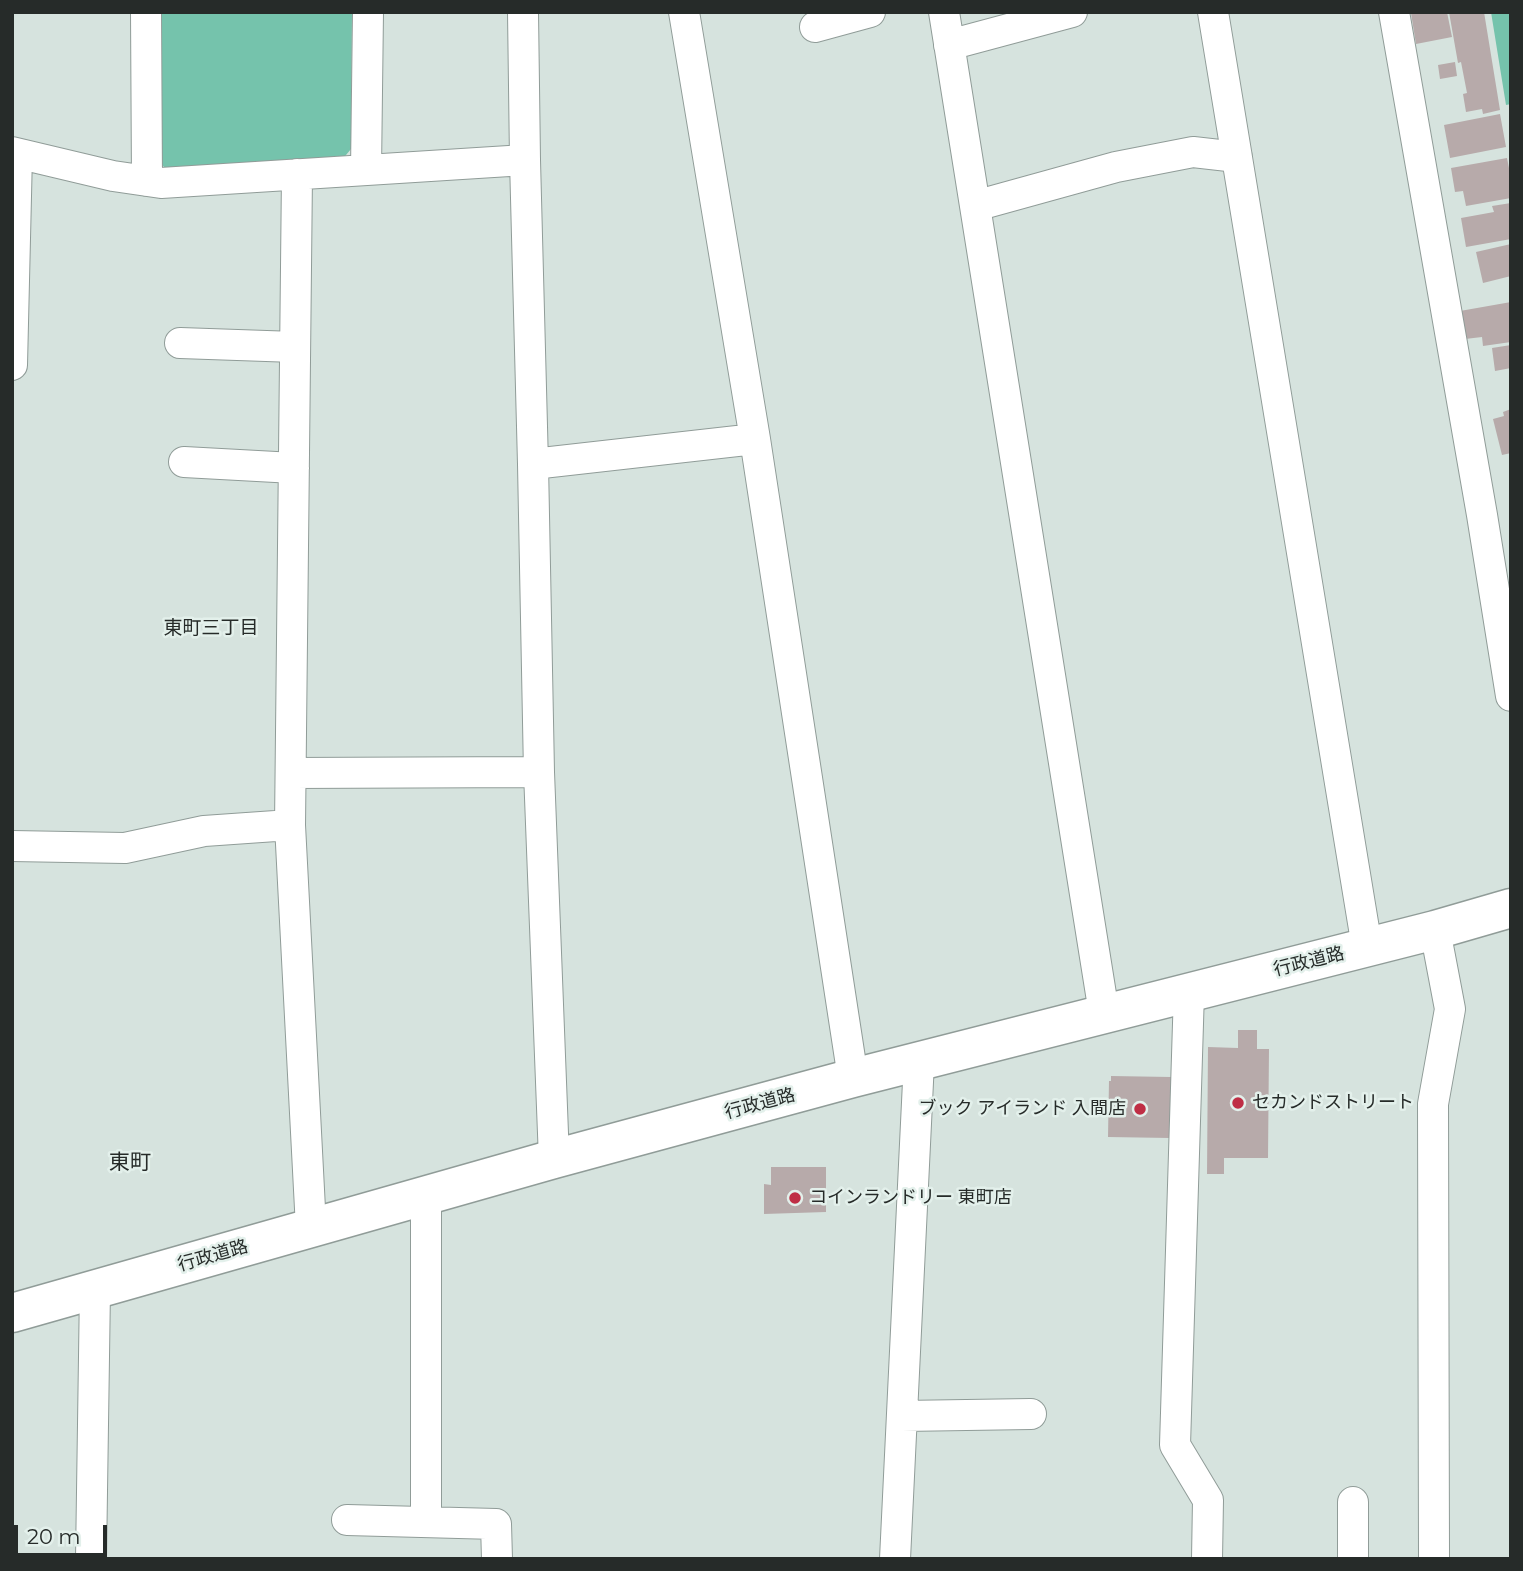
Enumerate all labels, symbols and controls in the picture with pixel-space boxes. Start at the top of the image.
district label: 東町三丁目 [164,617,258,639]
street label: 行政道路 [1271,943,1347,981]
street label: 行政道路 [722,1084,798,1124]
place label: セカンドストリート [1252,1092,1414,1114]
marker: セカンドストリート [1230,1095,1246,1111]
place label: ブック アイランド 入間店 [919,1098,1126,1120]
marker: ブック アイランド 入間店 [1132,1101,1148,1117]
district label: 東町 [109,1150,151,1176]
place label: コインランドリー 東町店 [809,1187,1012,1209]
marker: コインランドリー 東町店 [787,1190,803,1206]
street label: 行政道路 [175,1236,251,1276]
scale bar [18,1512,110,1556]
text: 20 m [27,1524,81,1549]

